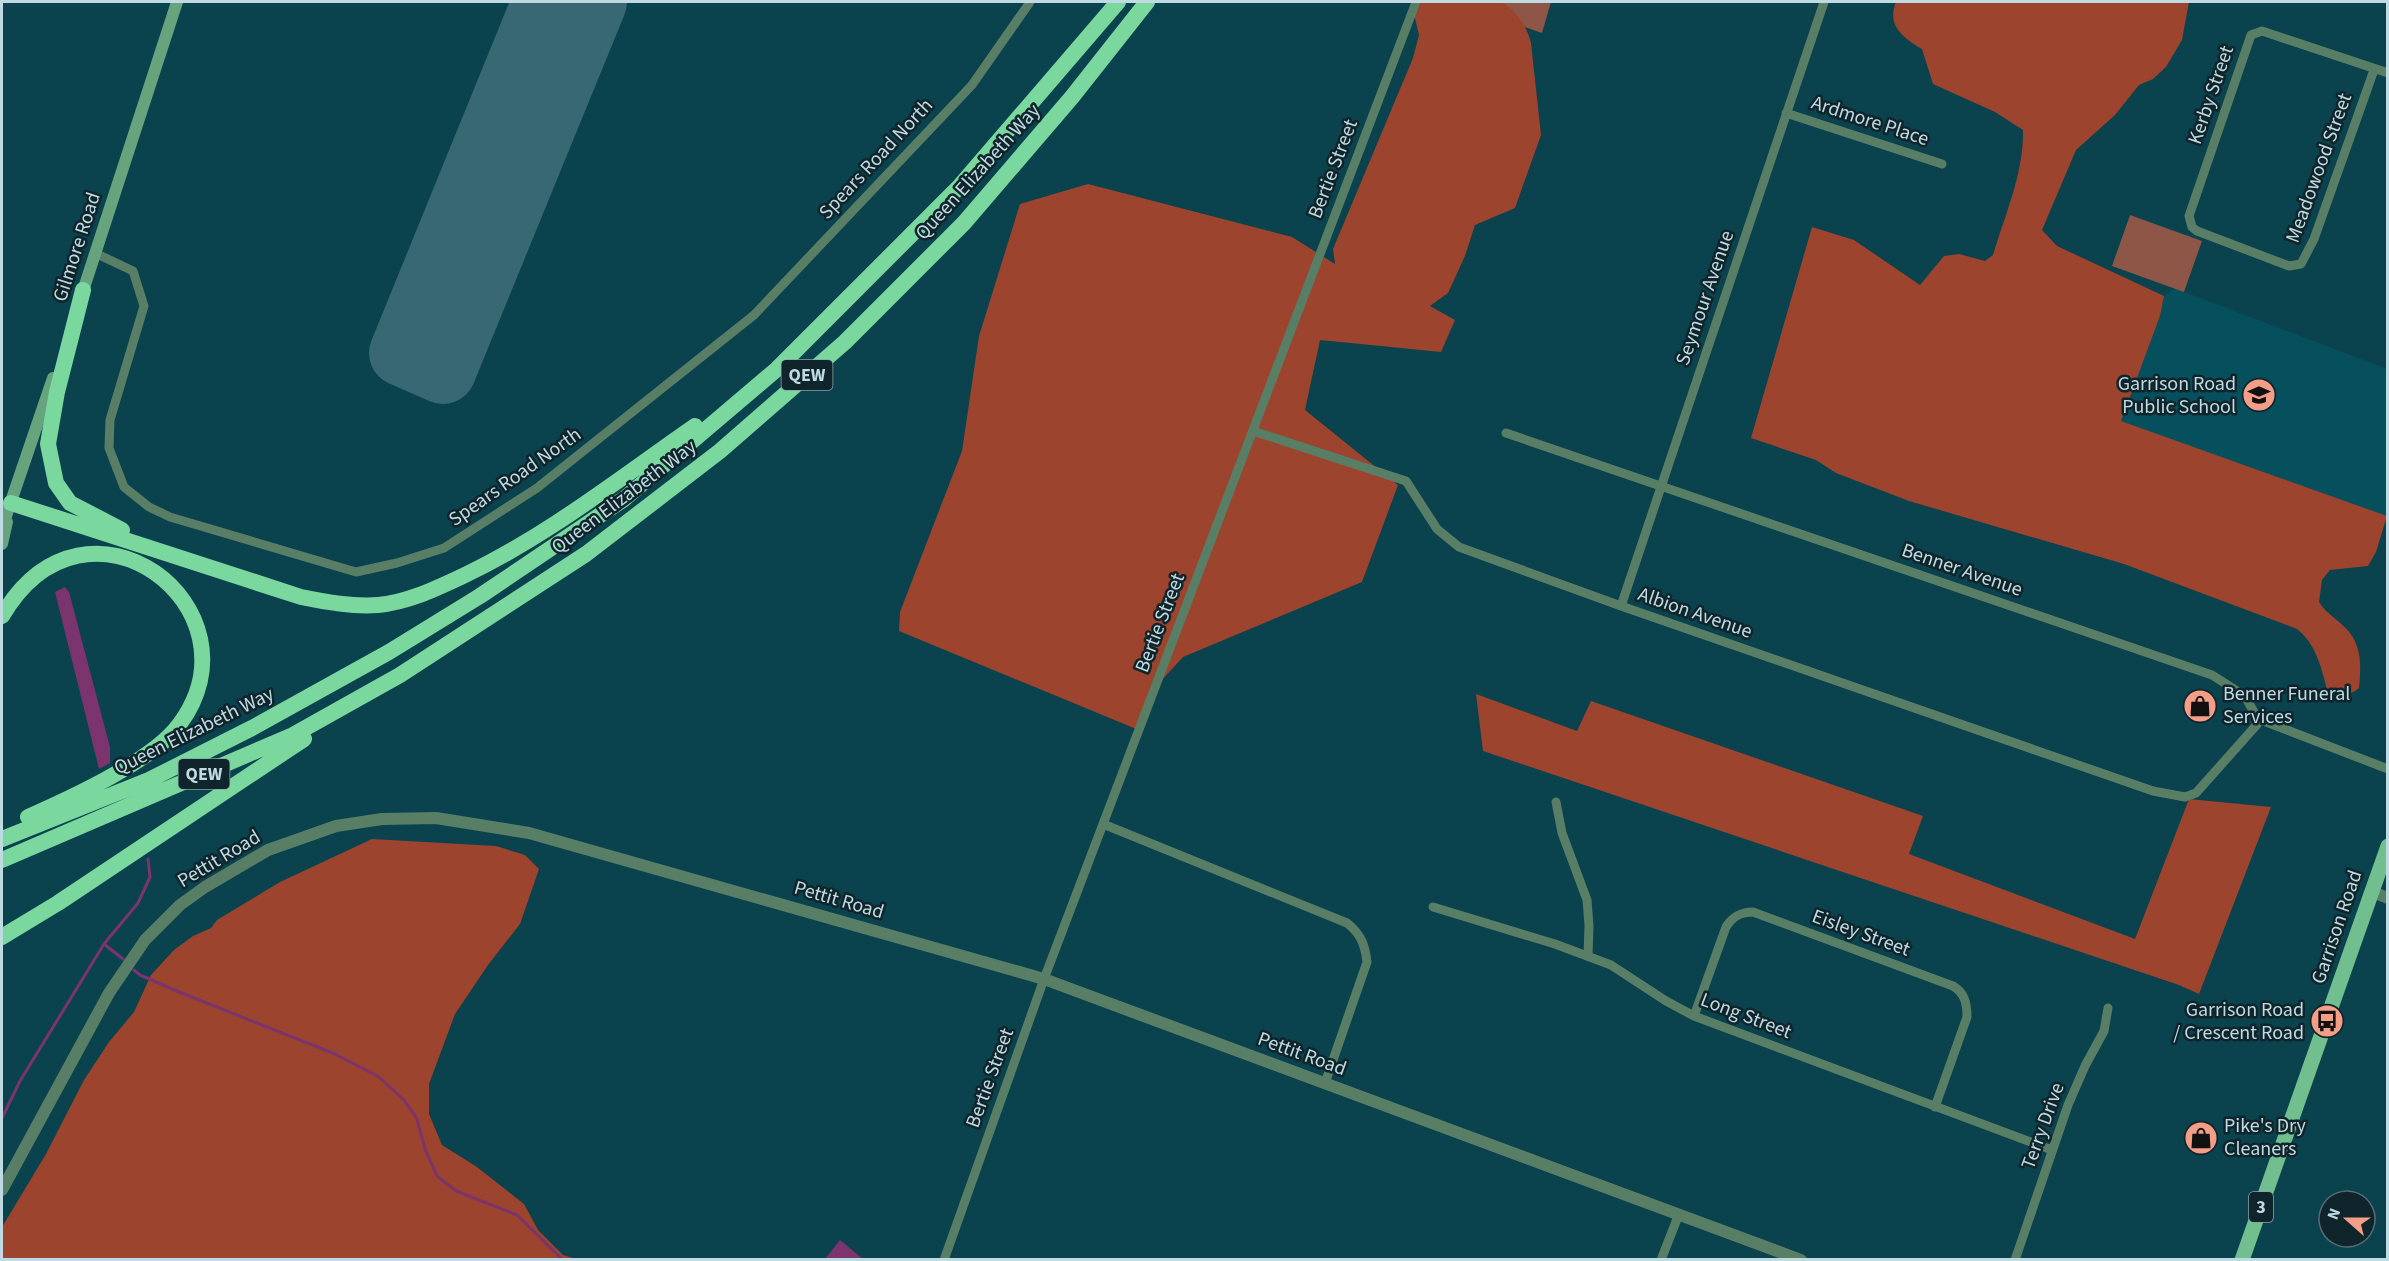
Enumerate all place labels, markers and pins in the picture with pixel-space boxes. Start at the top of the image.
place label: Garrison Road Public School [2118,370,2236,421]
school or university icon: Garrison Road Public School [2241,377,2277,413]
place label: Benner Funeral Services [2223,680,2350,731]
shop icon: Benner Funeral Services [2182,688,2218,724]
place label: Garrison Road / Crescent Road [2173,996,2304,1047]
bus stop icon: Garrison Road / Crescent Road [2309,1003,2345,1039]
place label: Pike's Dry Cleaners [2224,1112,2306,1163]
shop icon: Pike's Dry Cleaners [2183,1120,2219,1156]

